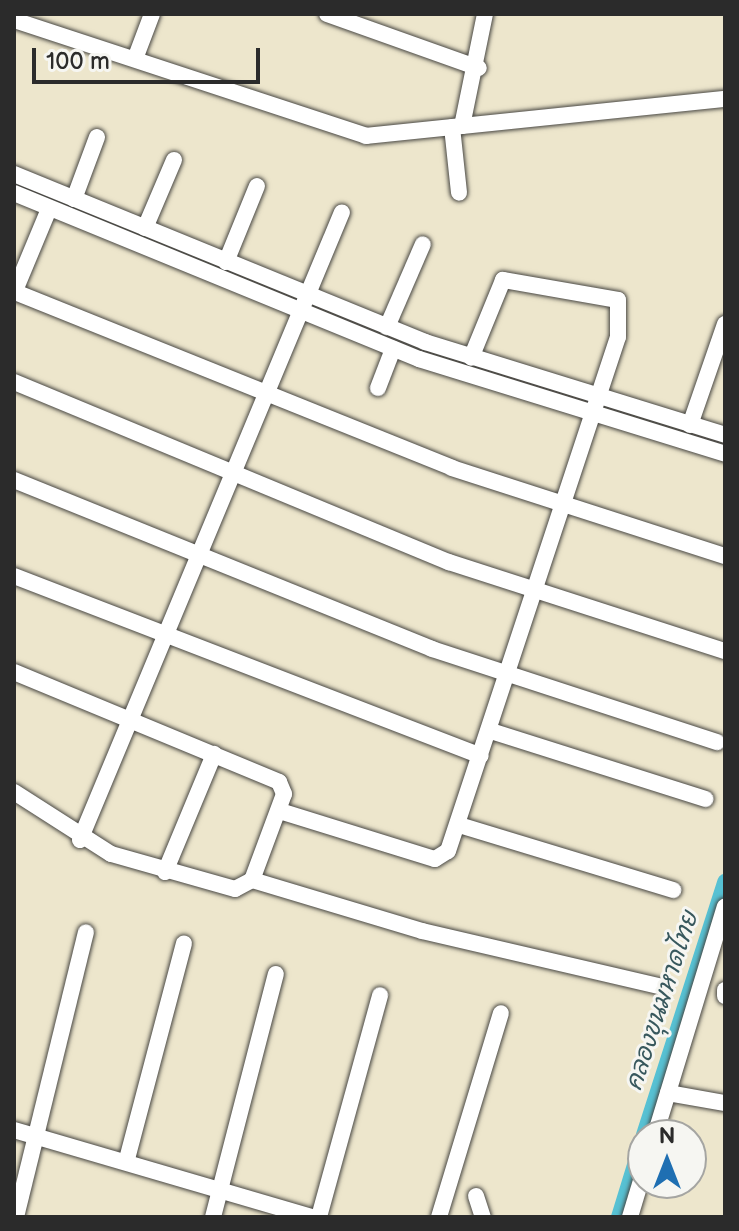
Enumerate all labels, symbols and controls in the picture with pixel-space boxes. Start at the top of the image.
scale bar [36,32,264,82]
text: 100 m [46,47,110,76]
water label: คลองขุนมหาดไทย [620,908,704,1094]
north arrow [627,1119,707,1199]
text: N [659,1123,675,1150]

